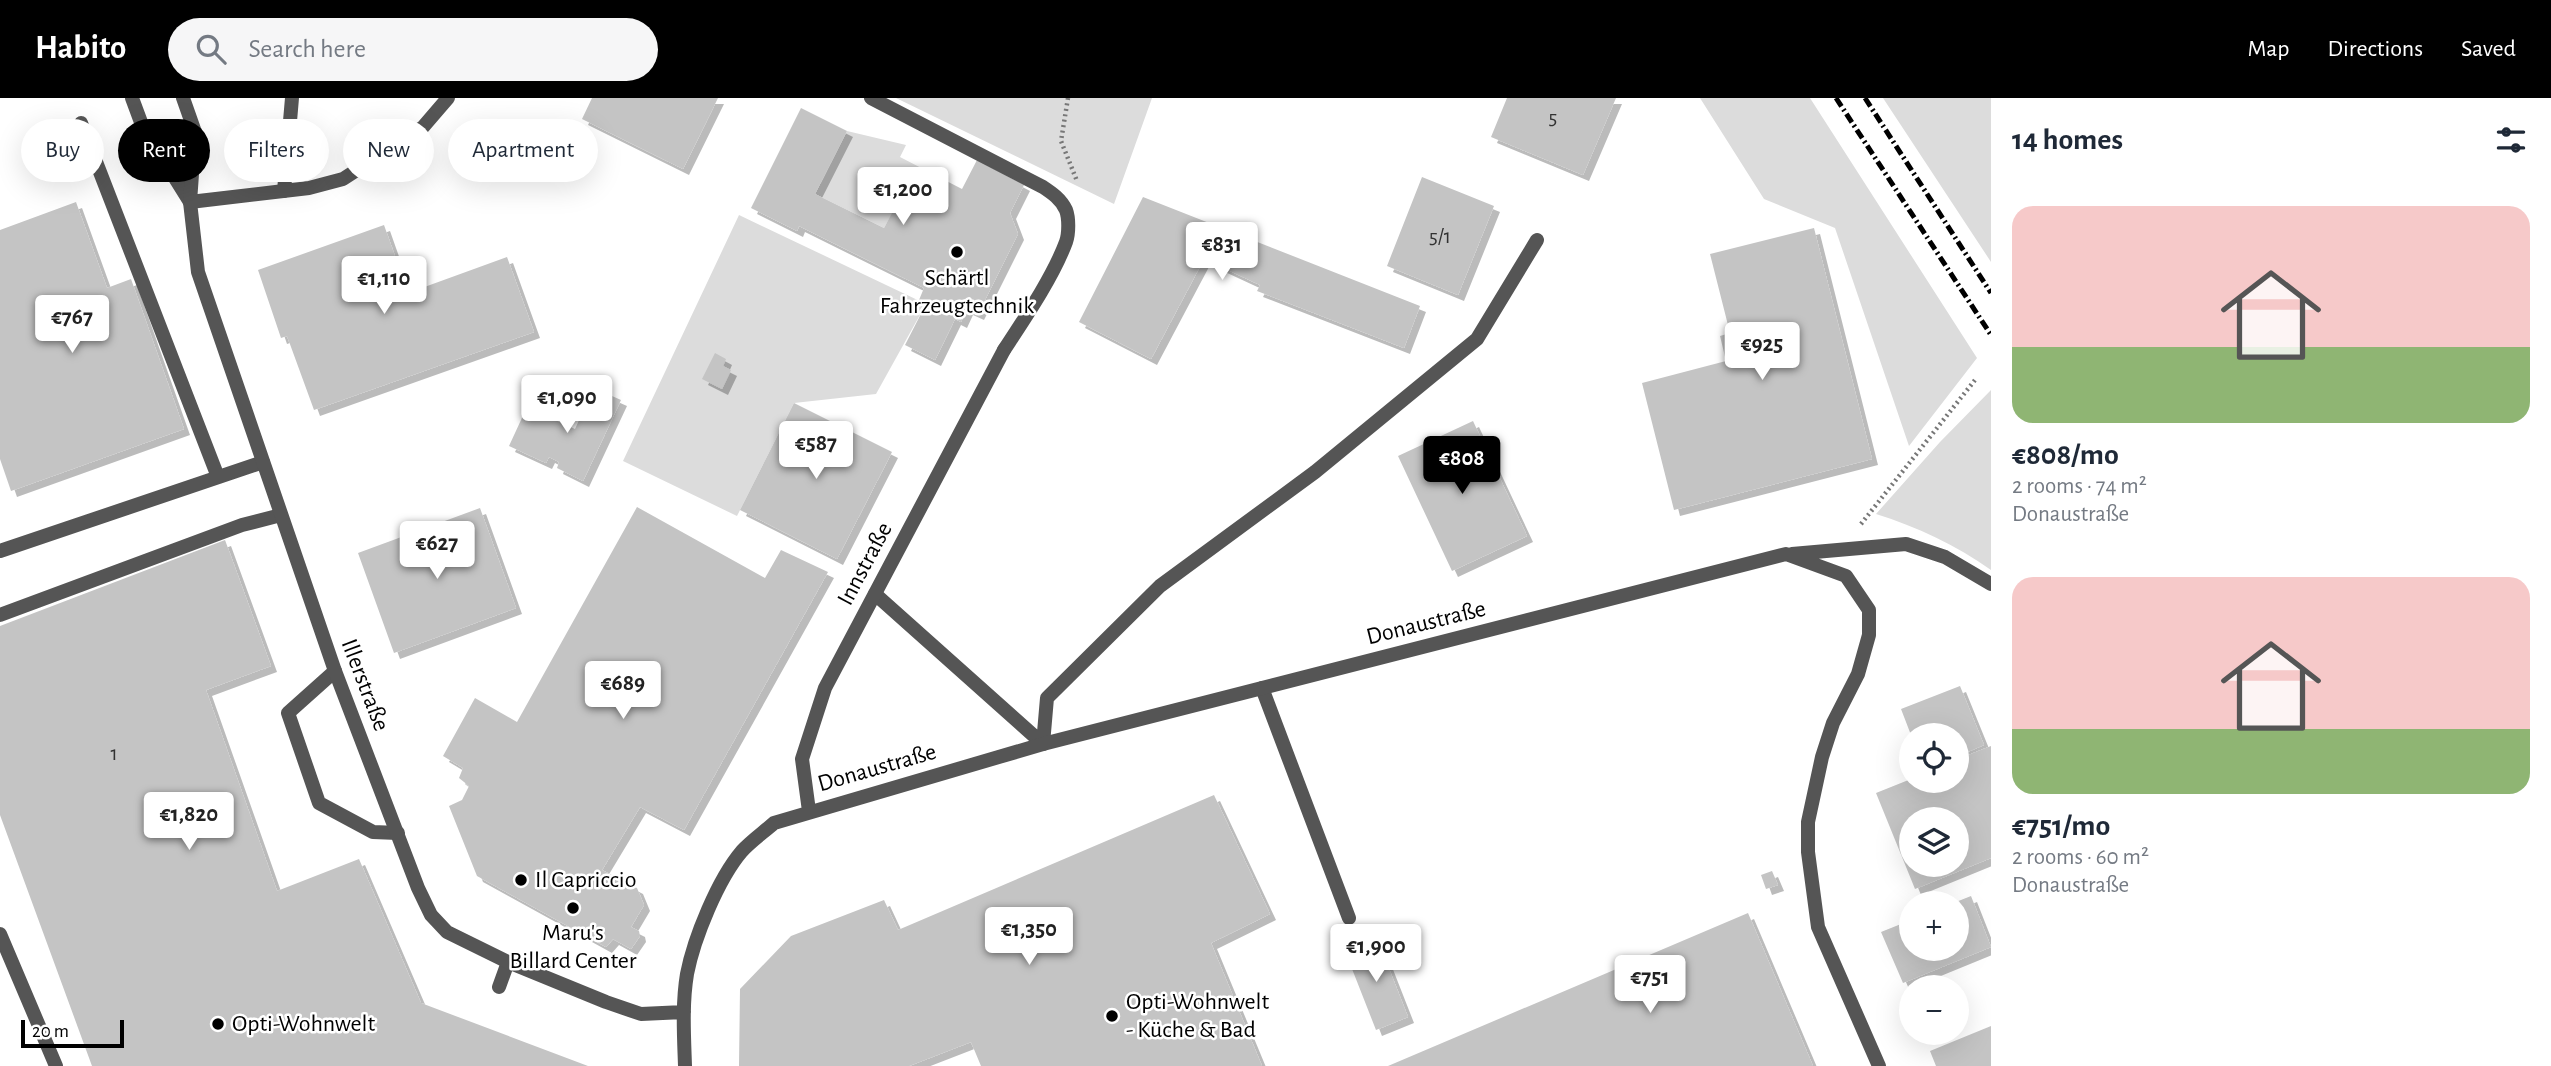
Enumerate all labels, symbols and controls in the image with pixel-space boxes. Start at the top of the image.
search box [168,18,658,81]
icon: search [192,30,230,68]
text: Habito [35,32,126,65]
text: Search here [248,36,366,62]
text: Map [2247,37,2289,61]
text: Directions [2327,37,2423,61]
text: Saved [2461,37,2516,61]
house number: 5 [1549,107,1557,128]
chip: Buy [21,119,104,182]
chip: Rent [118,119,210,182]
chip: Filters [224,119,329,182]
chip: New [343,119,434,182]
chip: Apartment [448,119,598,182]
icon: filters [2492,121,2530,159]
text: 14 homes [2012,125,2123,155]
pin: €1,200 [846,167,960,227]
text: €1,200 [873,178,933,201]
pin: €831 [1181,222,1263,282]
house number: 5/1 [1429,226,1451,247]
text: €831 [1202,233,1242,256]
marker: Schärtl Fahrzeugtechnik [949,244,965,260]
icon: home [2208,252,2334,378]
pin: €1,110 [327,256,441,316]
place label: Schärtl Fahrzeugtechnik [880,266,1034,318]
text: €1,110 [358,267,410,290]
pin: €767 [31,296,113,355]
text: €767 [51,306,93,329]
pin: €925 [1721,322,1803,382]
text: €925 [1741,333,1783,356]
pin: €1,090 [510,376,624,435]
text: €1,090 [537,386,597,409]
pin: €587 [775,422,857,481]
text: €587 [795,432,837,455]
pin: €808 [1421,436,1503,496]
text: €808/mo [2012,440,2119,470]
text: €808 [1439,447,1485,470]
text: 2 rooms · 74 m² [2012,475,2147,498]
text: Donaustraße [2012,503,2129,526]
street label: Innstraße [833,519,897,609]
pin: €627 [396,522,478,581]
text: €627 [416,532,458,555]
street label: Donaustraße [1364,597,1488,649]
icon: home [2208,623,2334,749]
street label: Illerstraße [336,636,394,734]
pin: €689 [582,662,664,721]
text: €689 [601,672,645,695]
map controls [1899,723,1969,1045]
button: locate [1899,723,1969,793]
street label: Donaustraße [815,740,939,796]
house number: 1 [110,743,118,764]
pin: €1,820 [132,792,246,852]
text: €1,820 [160,803,218,826]
button: layers [1899,807,1969,877]
text: €751/mo [2012,811,2110,841]
text: 2 rooms · 60 m² [2012,846,2149,869]
place label: Il Capriccio [535,868,636,892]
marker: Il Capriccio [513,872,529,888]
text: Donaustraße [2012,874,2129,897]
button: + [1899,891,1969,961]
marker: Maru's Billard Center [565,900,581,916]
pin: €1,350 [972,908,1086,967]
text: €1,350 [1001,918,1057,941]
place label: Maru's Billard Center [509,921,637,973]
pin: €1,900 [1319,924,1433,984]
text: €1,900 [1346,935,1406,958]
pin: €751 [1609,956,1691,1015]
text: €751 [1631,966,1669,989]
button: − [1899,975,1969,1045]
place label: Opti-Wohnwelt - Küche & Bad [1126,990,1270,1042]
marker: Opti-Wohnwelt - Küche & Bad [1104,1008,1120,1024]
place label: Opti-Wohnwelt [232,1012,376,1036]
marker: Opti-Wohnwelt [210,1016,226,1032]
scale bar [21,1017,124,1049]
text: 20 m [32,1022,69,1041]

